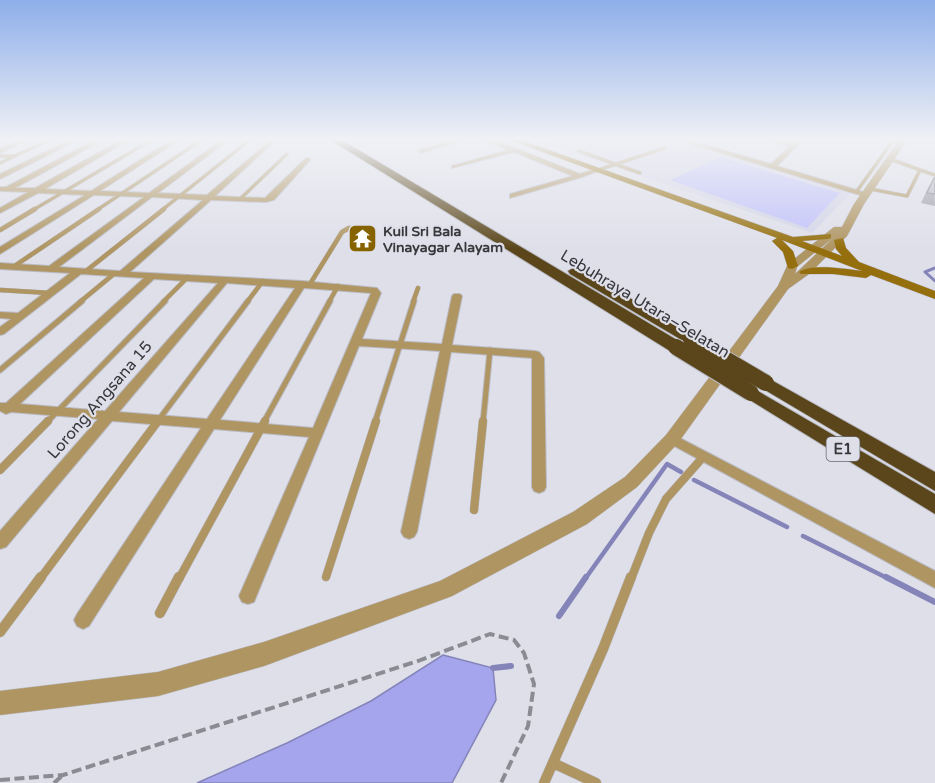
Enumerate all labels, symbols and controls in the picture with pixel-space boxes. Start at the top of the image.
temple icon: Kuil Sri Bala Vinayagar Alayam [346,223,378,255]
place label: Kuil Sri Bala Vinayagar Alayam [383,223,503,256]
street label: Lebuhraya Utara–Selatan [557,246,733,362]
street label: Lorong Angsana 15 [43,337,157,463]
road number: E1 [826,437,860,461]

